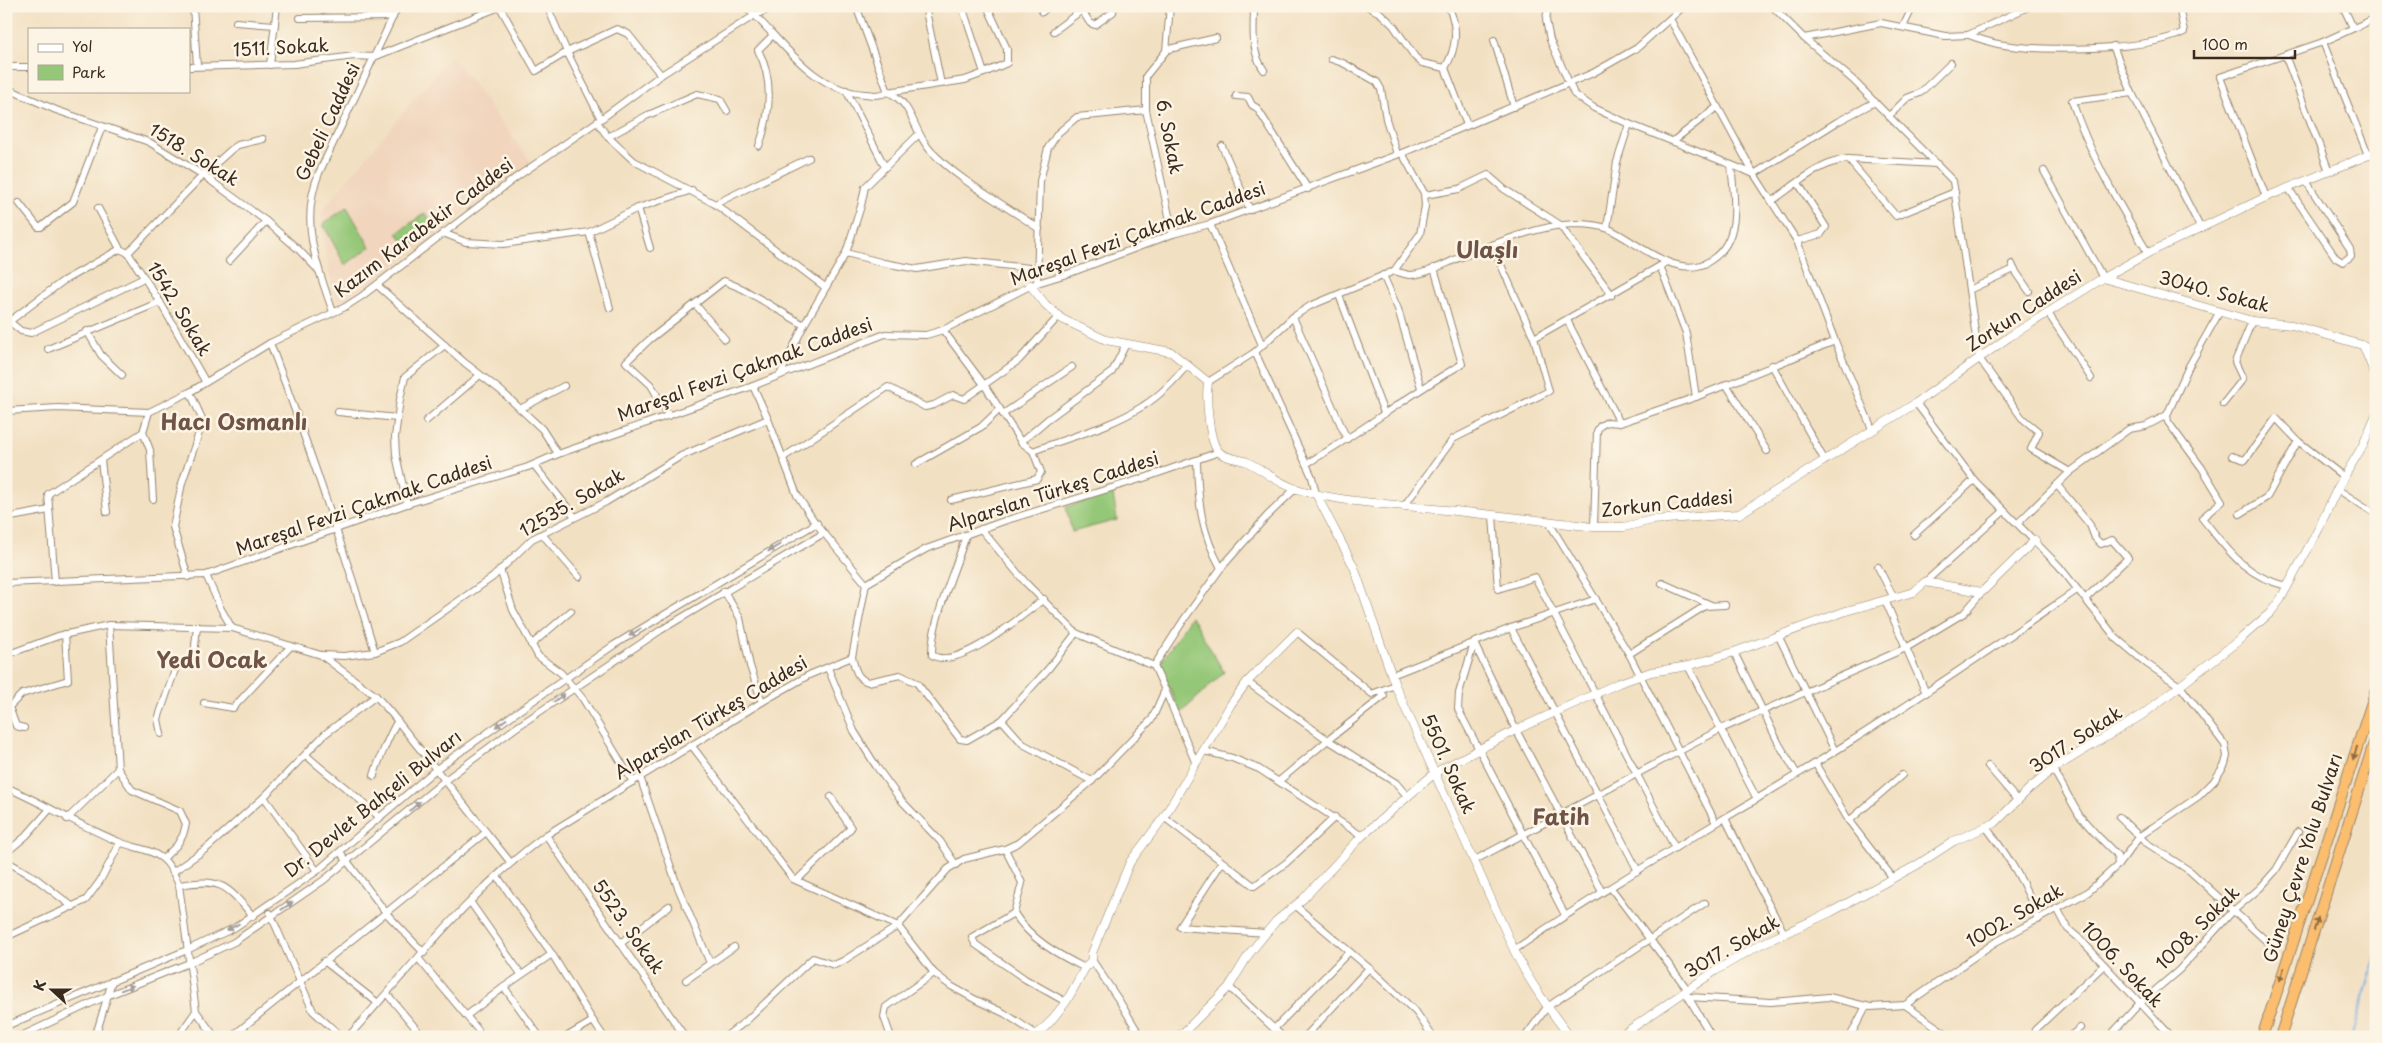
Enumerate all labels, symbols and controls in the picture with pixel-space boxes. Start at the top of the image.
legend [28,28,190,92]
scale bar [2194,28,2296,60]
street label: 1511. Sokak [232,31,329,62]
text: 100 m [2202,32,2248,55]
text: Yol [72,34,93,57]
street label: Gebeli Caddesi [287,58,366,185]
text: Park [72,60,106,83]
street label: 6. Sokak [1150,97,1191,176]
street label: 1518. Sokak [144,115,245,192]
street label: Kazım Karabekir Caddesi [328,150,518,303]
street label: Mareşal Fevzi Çakmak Caddesi [1006,174,1269,291]
district label: Ulaşlı [1456,232,1518,265]
street label: 1542. Sokak [141,256,219,361]
street label: Zorkun Caddesi [1960,262,2086,357]
street label: 3040. Sokak [2156,263,2273,318]
street label: Mareşal Fevzi Çakmak Caddesi [613,310,876,427]
district label: Hacı Osmanlı [161,404,307,437]
street label: Alparslan Türkeş Caddesi [943,444,1162,538]
street label: Mareşal Fevzi Çakmak Caddesi [232,448,495,561]
street label: 12535. Sokak [514,461,629,543]
street label: Zorkun Caddesi [1599,482,1734,523]
one-way arrow [768,543,781,552]
one-way arrow [629,627,642,636]
district label: Yedi Ocak [157,642,268,675]
street label: Alparslan Türkeş Caddesi [609,648,812,785]
one-way arrow [552,693,566,703]
street label: 3017. Sokak [2023,699,2127,779]
street label: 5501. Sokak [1415,709,1483,818]
one-way arrow [494,718,508,728]
street label: Dr. Devlet Bahçeli Bulvarı [278,723,467,883]
one-way arrow [2350,745,2358,760]
street label: Güney Çevre Yolu Bulvarı [2255,749,2348,966]
district label: Fatih [1532,799,1590,832]
one-way arrow [408,800,420,812]
street label: 5523. Sokak [587,873,672,979]
street label: 1002. Sokak [1961,876,2068,953]
street label: 1008. Sokak [2149,879,2245,975]
one-way arrow [280,901,293,910]
street label: 3017. Sokak [1679,907,1784,984]
street label: 1006. Sokak [2076,915,2170,1013]
one-way arrow [2313,916,2320,931]
one-way arrow [227,923,240,932]
north arrow [28,966,78,1016]
one-way arrow [2278,966,2286,981]
text: K [28,977,51,994]
one-way arrow [120,984,135,991]

